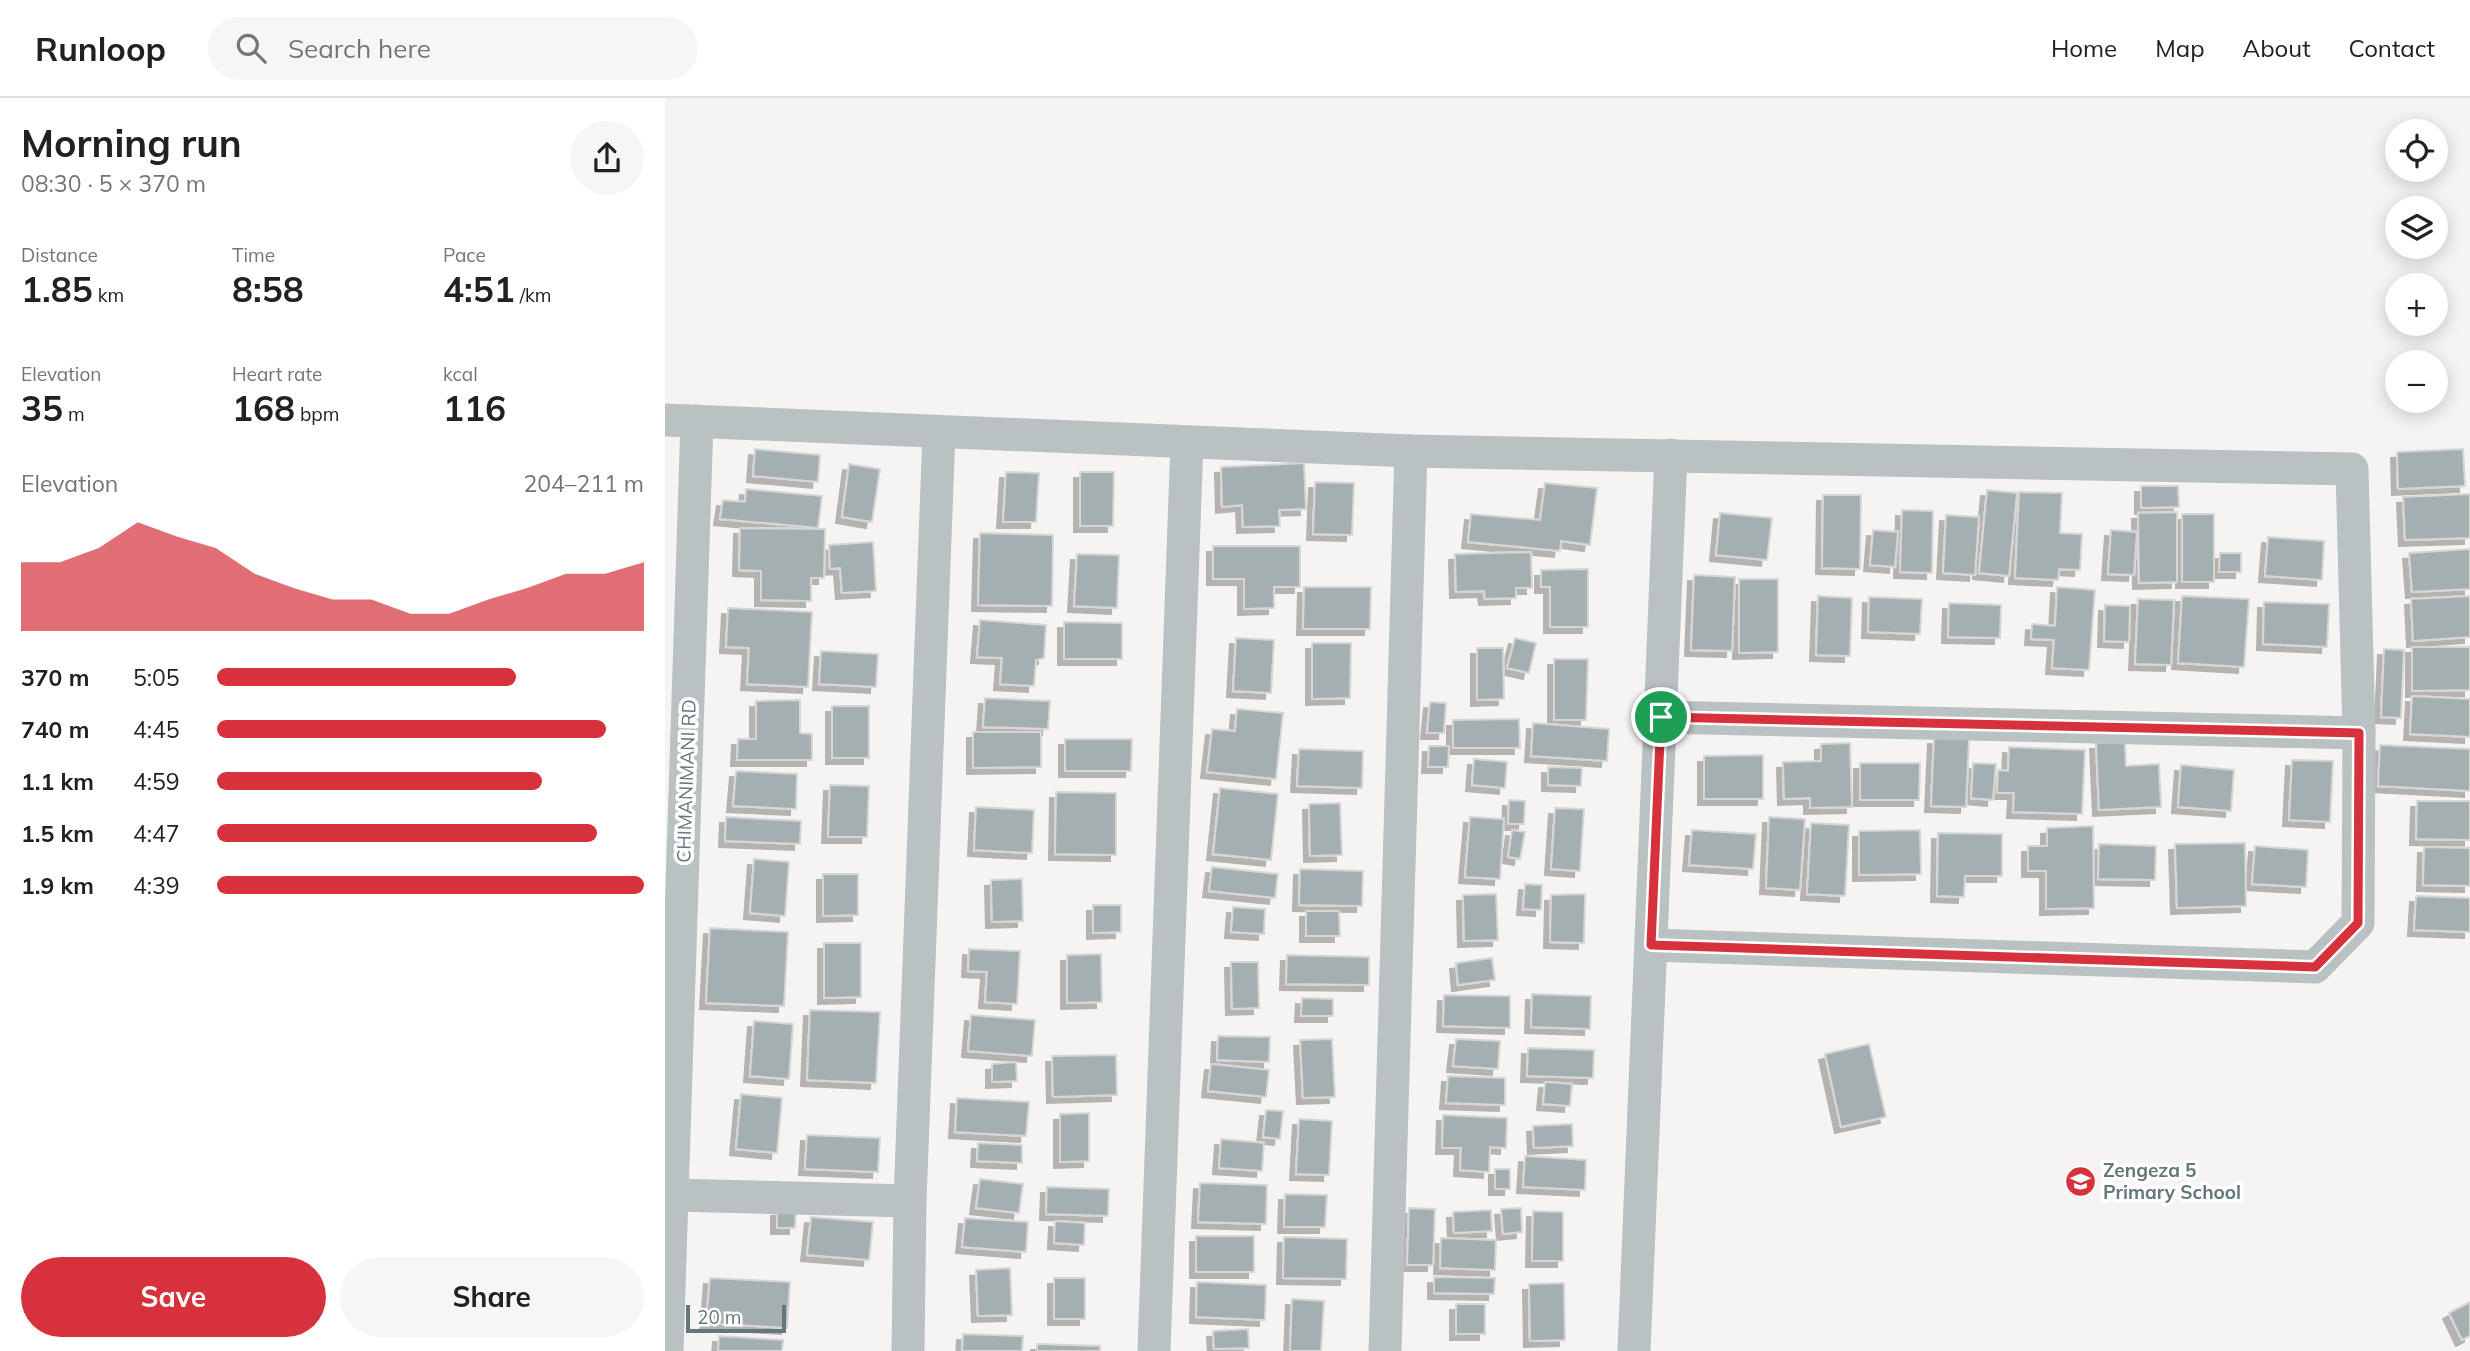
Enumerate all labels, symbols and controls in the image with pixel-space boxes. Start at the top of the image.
search box [208,17,698,80]
text: Runloop [35,28,166,69]
icon: search [232,29,270,67]
text: Search here [288,32,431,65]
text: Home [2051,33,2117,63]
text: Map [2155,33,2205,63]
text: About [2243,33,2311,63]
text: Contact [2349,33,2435,63]
text: Morning run [21,119,242,167]
map controls [2385,119,2448,413]
button: locate [2385,119,2448,182]
button: share [570,121,644,195]
text: 08:30 · 5 × 370 m [21,169,206,198]
button: layers [2385,196,2448,259]
text: Distance [21,243,98,267]
text: Time [232,243,275,267]
text: Pace [443,243,486,267]
text: 1.85 [21,267,93,311]
text: 8:58 [232,267,304,311]
text: 4:51 [443,267,515,311]
button: + [2385,273,2448,336]
text: km [93,283,124,307]
text: /km [515,283,552,307]
button: − [2385,350,2448,413]
text: Elevation [21,362,101,386]
text: Heart rate [232,362,322,386]
text: kcal [443,362,478,386]
text: 35 [21,386,63,430]
text: 168 [232,386,295,430]
text: 116 [443,386,506,430]
text: m [63,402,85,426]
text: bpm [295,402,339,426]
text: Elevation [21,469,118,498]
text: 204–211 m [523,469,644,498]
text: 370 m [21,663,89,692]
text: 5:05 [133,663,180,692]
pin [1631,687,1691,747]
icon: arrive [1642,698,1680,736]
street label: CHIMANIMANI RD [671,699,701,863]
text: 740 m [21,715,89,744]
text: 4:45 [133,715,180,744]
text: 1.1 km [21,767,94,796]
text: 4:59 [133,767,180,796]
text: 1.5 km [21,819,94,848]
text: 4:47 [133,819,180,848]
text: 1.9 km [21,871,94,900]
text: 4:39 [133,871,180,900]
place label: Zengeza 5 Primary School [2103,1158,2241,1204]
school or university icon: Zengeza 5 Primary School [2063,1164,2097,1198]
button: Save [21,1257,326,1337]
button: Share [340,1257,644,1337]
scale bar [686,1302,786,1334]
text: 20 m [697,1305,741,1329]

